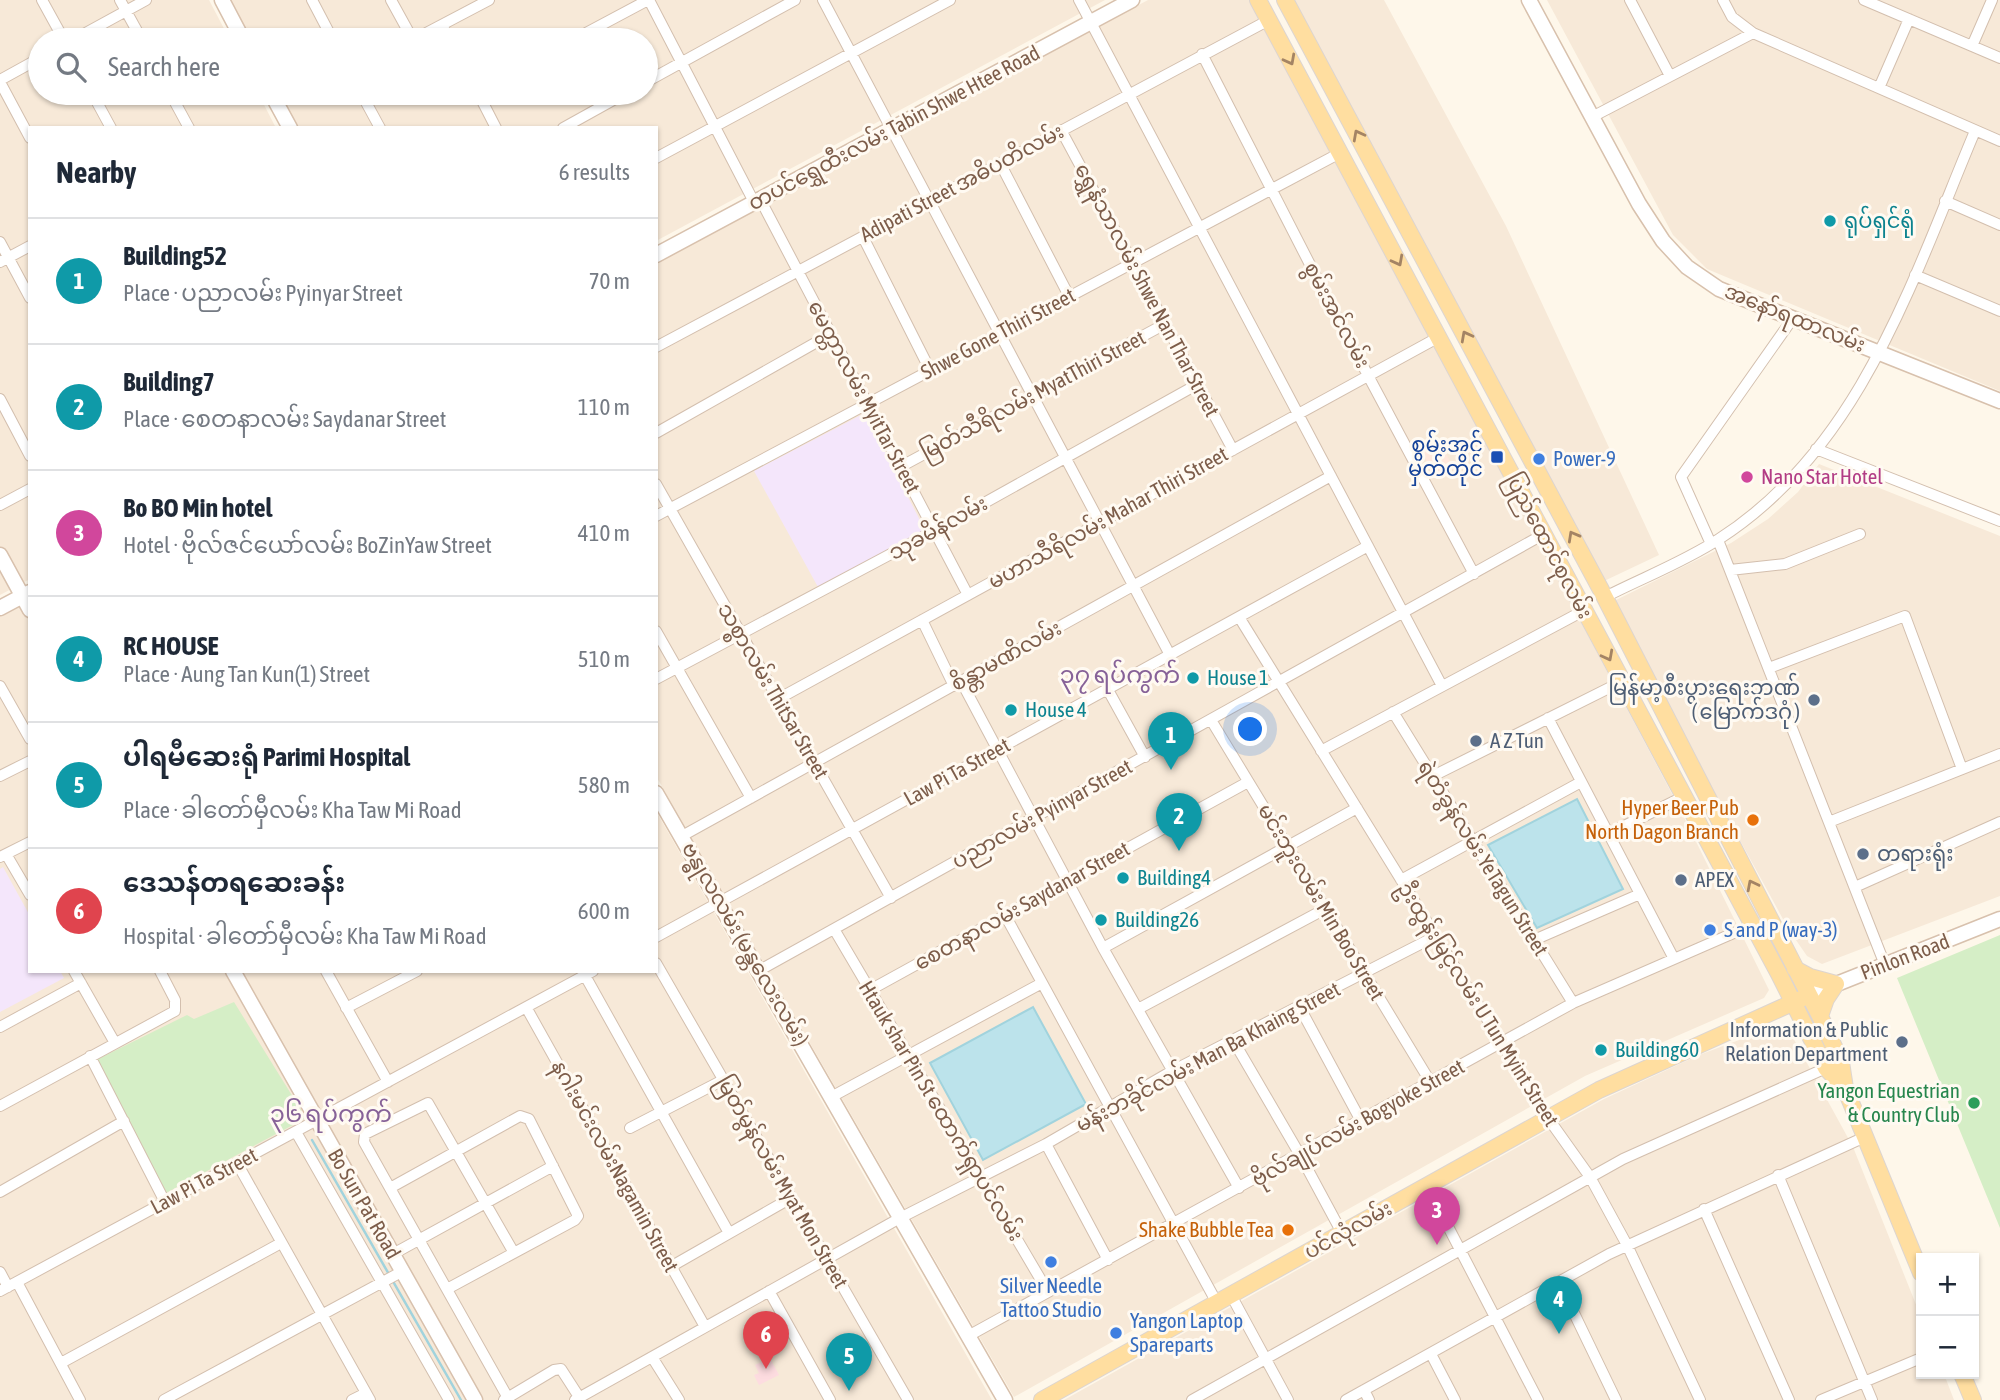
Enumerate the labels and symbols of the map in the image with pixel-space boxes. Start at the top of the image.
street label: တပင်ရွှေထီးလမ်း Tabin Shwe Htee Road [742,37,1046,220]
one-way arrow [1282,53,1296,65]
street label: Adipati Street အဓိပတိလမ်း [854,116,1067,246]
one-way arrow [1353,130,1366,143]
street label: ရွှေနံသာလမ်း Shwe Nan Thar Street [1065,157,1228,423]
place label: ရုပ်ရှင်ရုံ [1844,205,1915,238]
marker: ရုပ်ရှင်ရုံ [1822,213,1838,229]
one-way arrow [1389,253,1403,266]
street label: စွမ်းအင်လမ်း [1295,256,1379,374]
street label: အနော်ရထာလမ်း [1719,275,1870,362]
street label: Shwe Gone Thiri Street [916,282,1079,384]
street label: မေတ္တာလမ်း MyitTar Street [799,295,928,500]
street label: မြတ်သီရိလမ်း MyatThiri Street [915,322,1152,469]
one-way arrow [1460,331,1474,343]
place label: စွမ်းအင် မှတ်တိုင် [1408,429,1483,486]
street label: မဟာသီရိလမ်း Mahar Thiri Street [982,439,1234,598]
place label: Power-9 [1553,446,1616,470]
marker: စွမ်းအင် မှတ်တိုင် [1489,449,1505,465]
marker: Power-9 [1531,451,1547,467]
place label: Nano Star Hotel [1761,464,1883,488]
street label: ပြည်ထောင်စုလမ်း [1496,467,1601,625]
marker: Nano Star Hotel [1739,469,1755,485]
street label: သုခမိန်လမ်း [883,488,994,569]
one-way arrow [1567,531,1581,544]
street label: သစ္စာလမ်း ThitSar Street [708,597,837,786]
street label: စိန္တာမဏိလမ်း [945,612,1068,701]
one-way arrow [1599,649,1613,662]
district label: ၃၇ ရပ်ကွက် [1060,659,1180,694]
place label: House 1 [1207,665,1269,689]
marker: House 1 [1185,670,1201,686]
place label: မြန်မာ့စီးပွားရေးဘဏ် ( မြောက်ဒဂုံ ) [1608,672,1800,729]
marker: မြန်မာ့စီးပွားရေးဘဏ် ( မြောက်ဒဂုံ ) [1806,692,1822,708]
place label: House 4 [1025,697,1087,721]
marker: House 4 [1003,702,1019,718]
pin: 1 [1148,712,1194,770]
your location [1233,712,1267,746]
place label: A Z Tun [1490,728,1544,752]
street label: Law Pi Ta Street [899,732,1014,810]
marker: A Z Tun [1468,733,1484,749]
street label: ပညာလမ်း Pyinyar Street [946,751,1139,878]
street label: ရဲတံခွန်လမ်း YeTagun Street [1409,754,1556,963]
pin: 2 [1156,793,1202,851]
place label: Hyper Beer Pub North Dagon Branch [1585,795,1739,843]
street label: မင်းဘူးလမ်း Min Boo Street [1249,798,1393,1007]
marker: Hyper Beer Pub North Dagon Branch [1745,812,1761,828]
street label: စေတနာလမ်း Saydanar Street [908,833,1136,980]
street label: ဗန္ဓုလလမ်း (မန္တလေးလမ်း) [672,836,817,1053]
place label: တရားရုံး [1877,841,1953,871]
marker: တရားရုံး [1855,846,1871,862]
place label: Building4 [1137,865,1211,889]
place label: APEX [1695,867,1735,891]
marker: Building4 [1115,870,1131,886]
marker: APEX [1673,872,1689,888]
street label: ဦးထွန်းမြင့်လမ်း U Tun Myint Street [1388,875,1567,1133]
one-way arrow [1747,880,1761,892]
place label: Building26 [1115,907,1199,931]
marker: Building26 [1093,912,1109,928]
place label: S and P (way-3) [1724,917,1838,941]
marker: S and P (way-3) [1702,922,1718,938]
street label: Pinlon Road [1857,928,1952,984]
street label: မန်းဘခိုင်လမ်း Man Ba Khaing Street [1070,973,1346,1141]
street label: Htauk shar Pin St ထောက်ရှာပင်လမ်း [849,975,1032,1248]
place label: Information & Public Relation Department [1725,1017,1888,1065]
marker: Information & Public Relation Department [1894,1034,1910,1050]
place label: Building60 [1615,1037,1699,1061]
marker: Building60 [1593,1042,1609,1058]
street label: ဗိုလ်ချုပ်လမ်း Bogyoke Street [1245,1051,1471,1197]
street label: နဂါးမင်းလမ်းNagamin Street [542,1054,687,1279]
street label: မြတ်မွန်လမ်း Myat Mon Street [707,1070,856,1295]
place label: Yangon Equestrian & Country Club [1817,1078,1960,1126]
marker: Yangon Equestrian & Country Club [1966,1095,1982,1111]
district label: ၃၆ ရပ်ကွက် [270,1098,392,1133]
street label: Law Pi Ta Street [146,1142,261,1218]
street label: Bo Sun Pat Road [324,1144,406,1263]
pin: 3 [1414,1187,1460,1245]
street label: ပင်လုံလမ်း [1298,1193,1398,1268]
place label: Shake Bubble Tea [1139,1217,1274,1241]
marker: Shake Bubble Tea [1280,1222,1296,1238]
marker: Silver Needle Tattoo Studio [1043,1254,1059,1270]
place label: Silver Needle Tattoo Studio [1000,1273,1102,1321]
pin: 4 [1536,1276,1582,1334]
place label: Yangon Laptop Spareparts [1130,1308,1243,1356]
pin: 6 [743,1311,789,1369]
marker: Yangon Laptop Spareparts [1108,1325,1124,1341]
pin: 5 [826,1333,872,1391]

